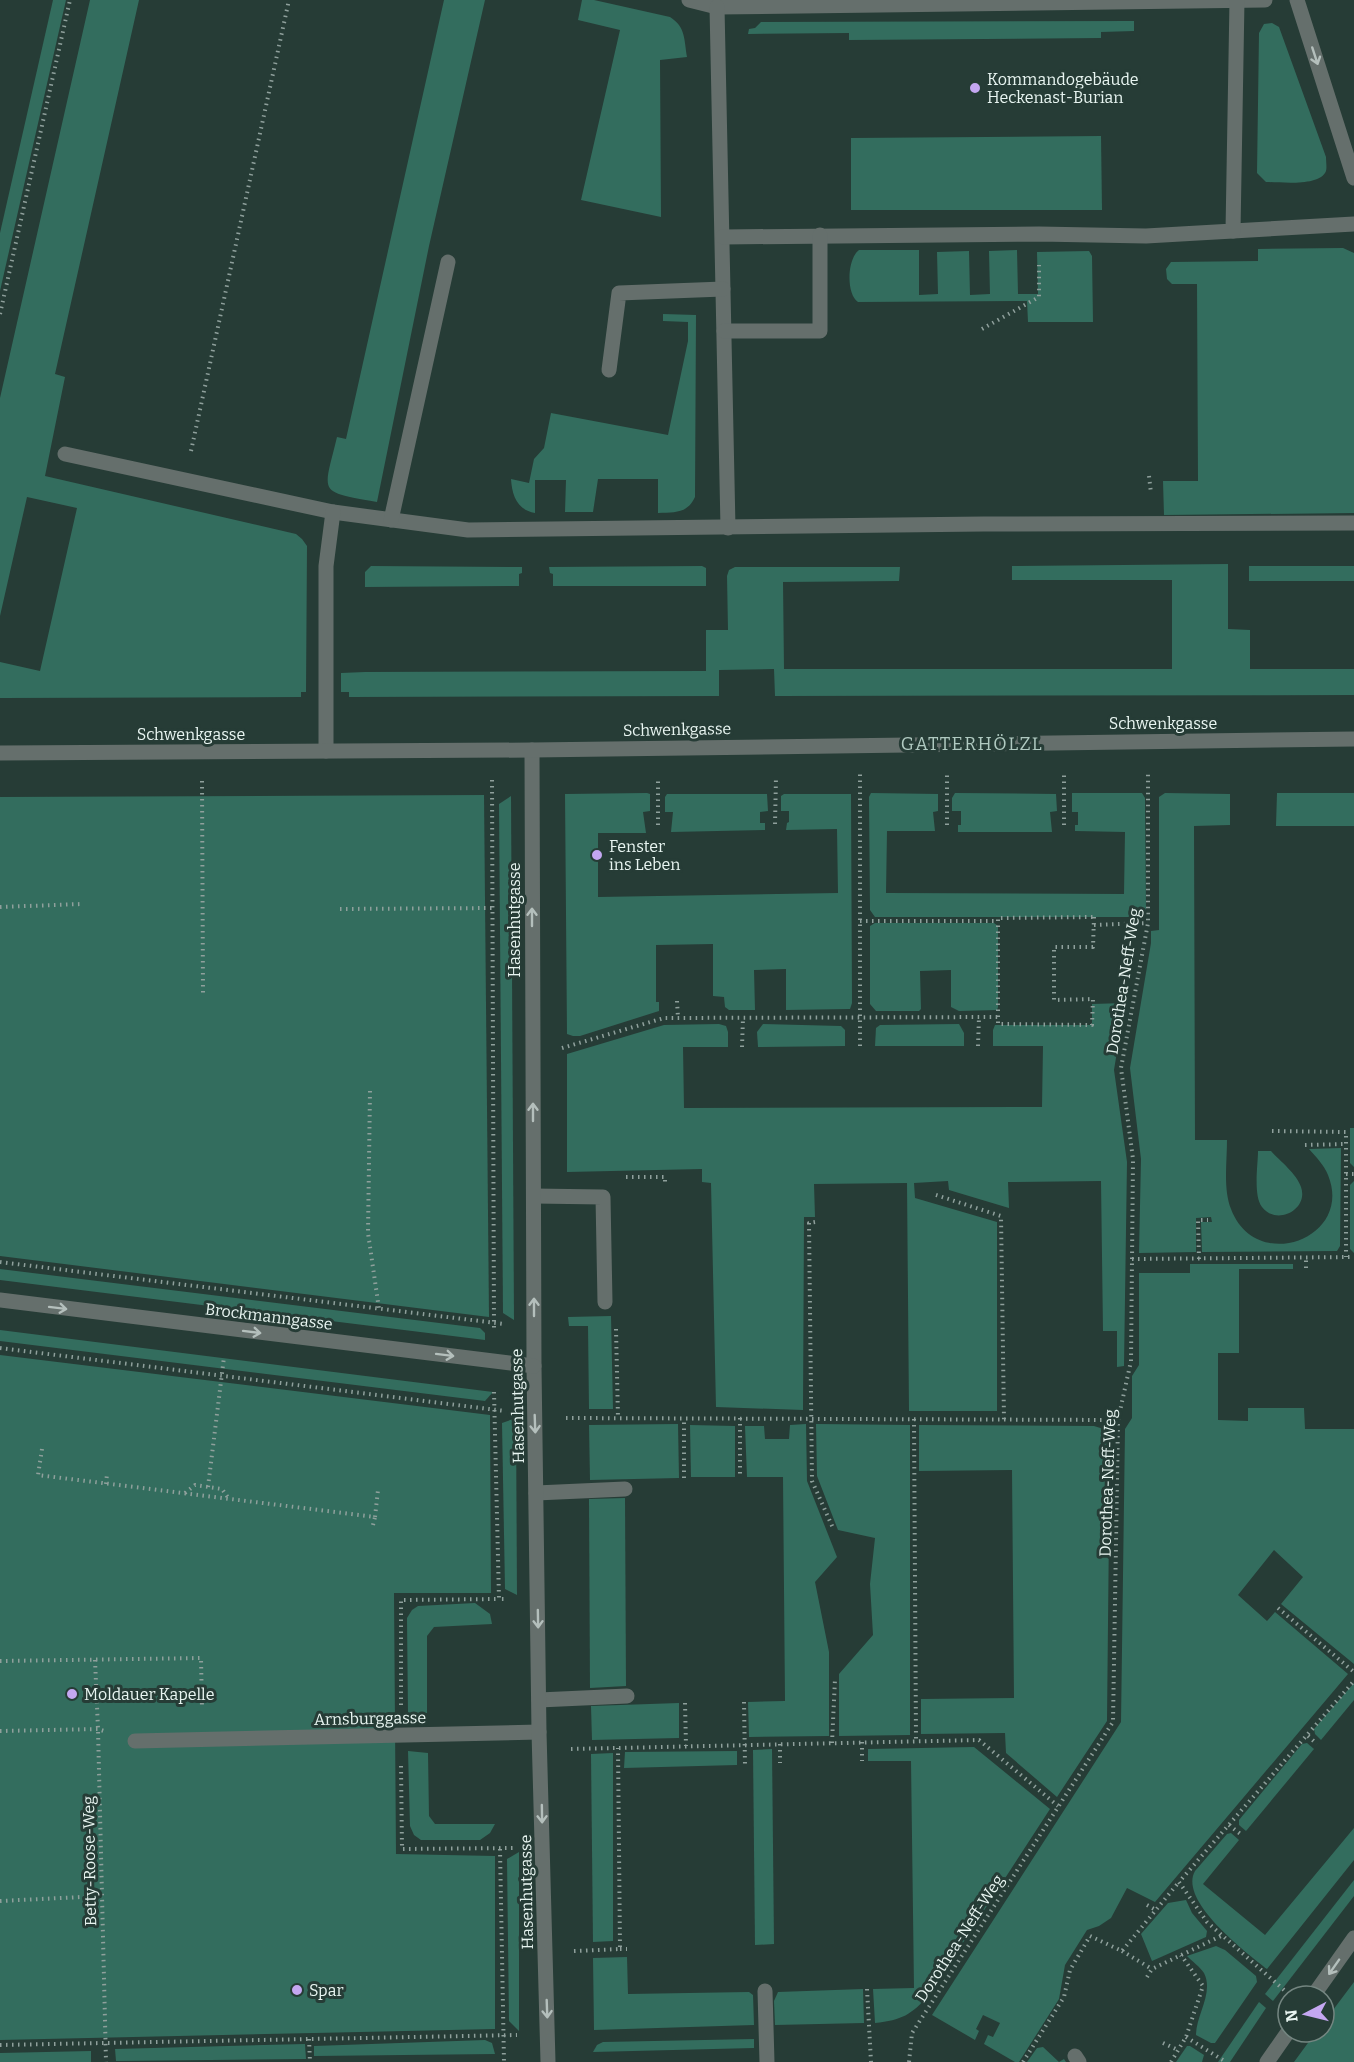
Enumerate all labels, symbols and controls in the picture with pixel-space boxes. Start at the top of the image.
one-way arrow [1310,46,1321,65]
place label: Kommandogebäude Heckenast-Burian [987,70,1139,107]
marker: Kommandogebäude Heckenast-Burian [968,81,982,95]
street label: Schwenkgasse [1109,714,1217,733]
street label: Schwenkgasse [623,719,731,740]
street label: Schwenkgasse [137,725,245,744]
district label: GATTERHÖLZL [901,733,1043,755]
place label: Fenster ins Leben [609,837,680,874]
marker: Fenster ins Leben [590,848,604,862]
street label: Hasenhutgasse [505,863,524,977]
street label: Dorothea-Neff-Weg [1103,907,1144,1056]
one-way arrow [526,908,538,928]
one-way arrow [527,1103,539,1123]
one-way arrow [528,1298,540,1318]
street label: Brockmanngasse [204,1299,334,1334]
one-way arrow [48,1302,67,1313]
one-way arrow [241,1326,261,1337]
street label: Hasenhutgasse [507,1348,528,1464]
one-way arrow [435,1350,455,1361]
street label: Dorothea-Neff-Weg [1095,1409,1120,1557]
one-way arrow [530,1414,541,1434]
one-way arrow [532,1609,544,1629]
place label: Moldauer Kapelle [84,1685,214,1704]
marker: Moldauer Kapelle [65,1687,79,1701]
street label: Arnsburggasse [314,1708,426,1729]
street label: Betty-Roose-Weg [79,1796,100,1926]
one-way arrow [536,1804,547,1824]
street label: Hasenhutgasse [516,1834,537,1950]
street label: Dorothea-Neff-Weg [911,1871,1008,2005]
one-way arrow [1328,1958,1340,1975]
place label: Spar [309,1981,343,2000]
marker: Spar [290,1983,304,1997]
north arrow [1276,1984,1336,2044]
one-way arrow [541,1998,552,2018]
text: N [1281,2008,1302,2023]

